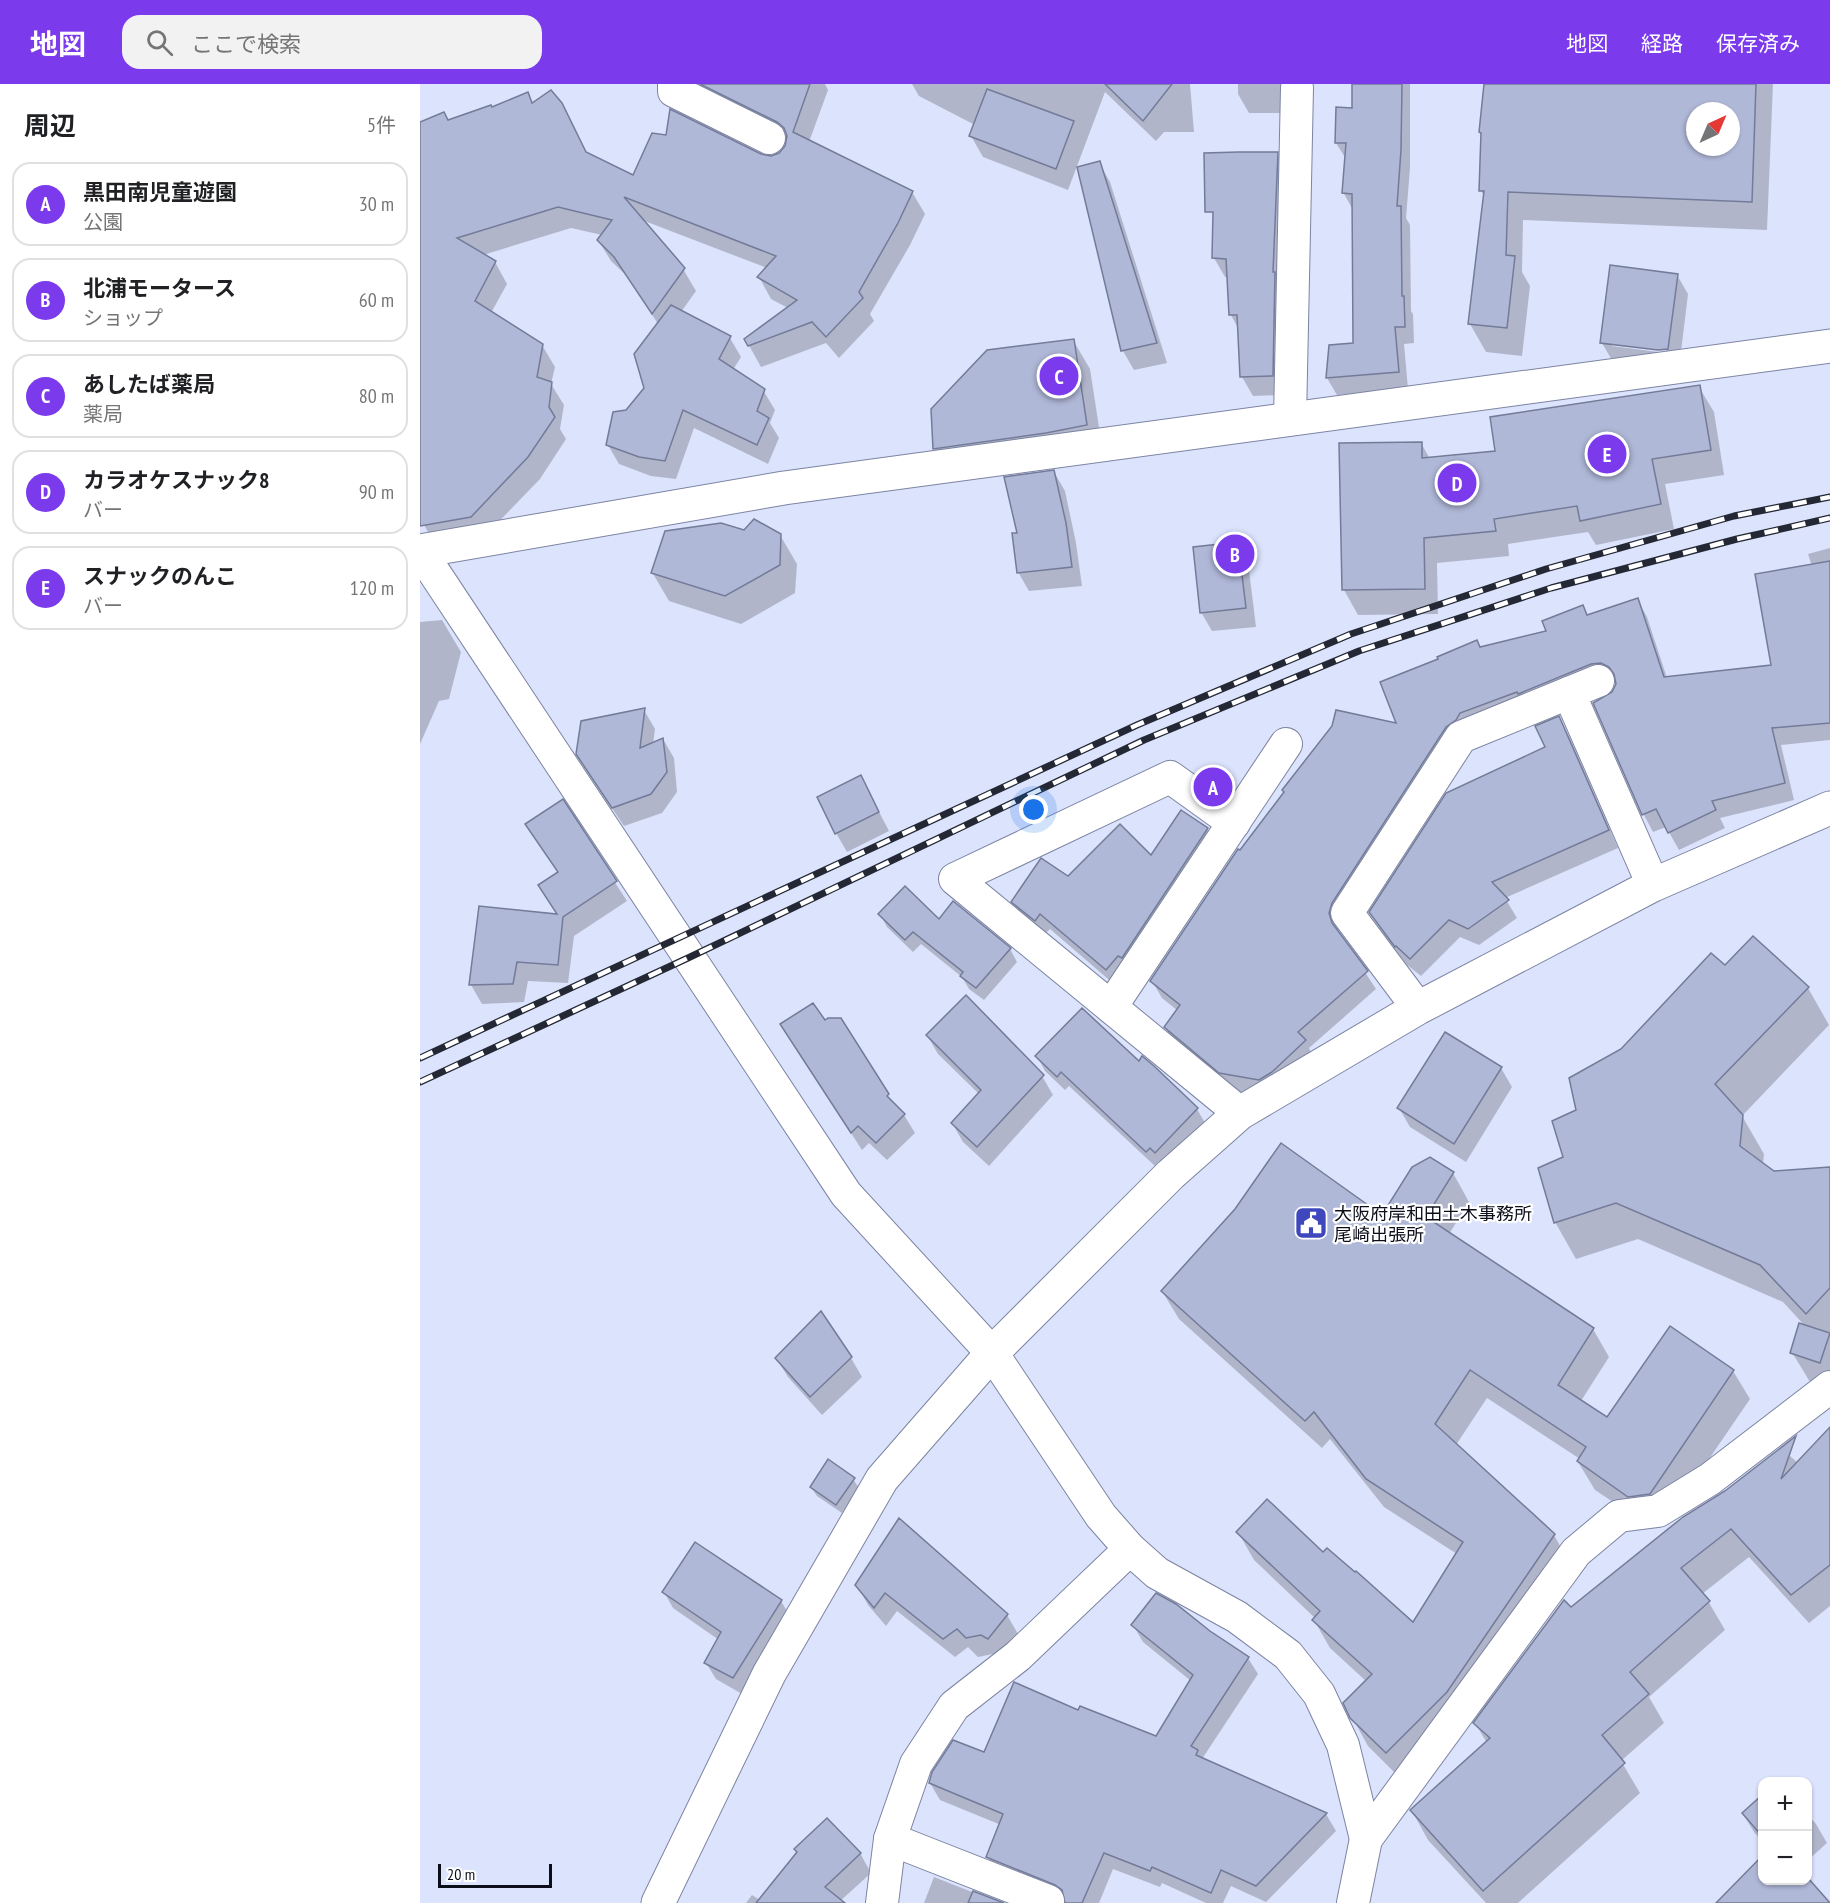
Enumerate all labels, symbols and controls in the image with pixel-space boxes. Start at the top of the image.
search box [122,15,542,69]
text: 地図 [30,25,86,62]
icon: search [143,26,176,59]
text: ここで検索 [191,30,301,58]
text: 地図 [1566,30,1608,57]
text: 経路 [1641,30,1683,57]
text: 保存済み [1716,30,1800,57]
north arrow [1686,102,1740,156]
text: 周辺 [24,109,76,142]
text: 5件 [367,112,396,138]
text: 黒田南児童遊園 [83,178,237,206]
text: A [40,191,51,217]
text: 30 m [359,191,394,217]
text: 公園 [83,209,123,235]
text: 北浦モータース [83,274,236,302]
text: B [41,287,50,313]
text: 60 m [359,287,394,313]
text: ショップ [83,305,163,331]
pin: C [1040,354,1078,398]
text: あしたば薬局 [83,370,215,398]
text: C [41,383,50,409]
text: 80 m [359,383,394,409]
text: 薬局 [83,401,123,427]
pin: E [1588,432,1626,476]
pin: D [1438,460,1476,506]
text: カラオケスナック8 [83,466,270,494]
text: D [40,479,51,505]
text: 90 m [359,479,394,505]
text: バー [83,497,123,523]
pin: B [1216,532,1254,576]
text: スナックのんこ [83,562,237,590]
text: E [41,575,50,601]
text: 120 m [350,575,394,601]
text: バー [83,593,123,619]
pin: A [1194,764,1232,810]
your location [1019,795,1048,824]
place label: 大阪府岸和田土木事務所 尾崎出張所 [1334,1202,1532,1246]
public building icon: 大阪府岸和田土木事務所 尾崎出張所 [1293,1205,1329,1241]
map controls [1758,1777,1812,1885]
button: + [1758,1777,1812,1831]
button: − [1758,1831,1812,1885]
scale bar [438,1861,552,1888]
text: 20 m [447,1864,475,1884]

